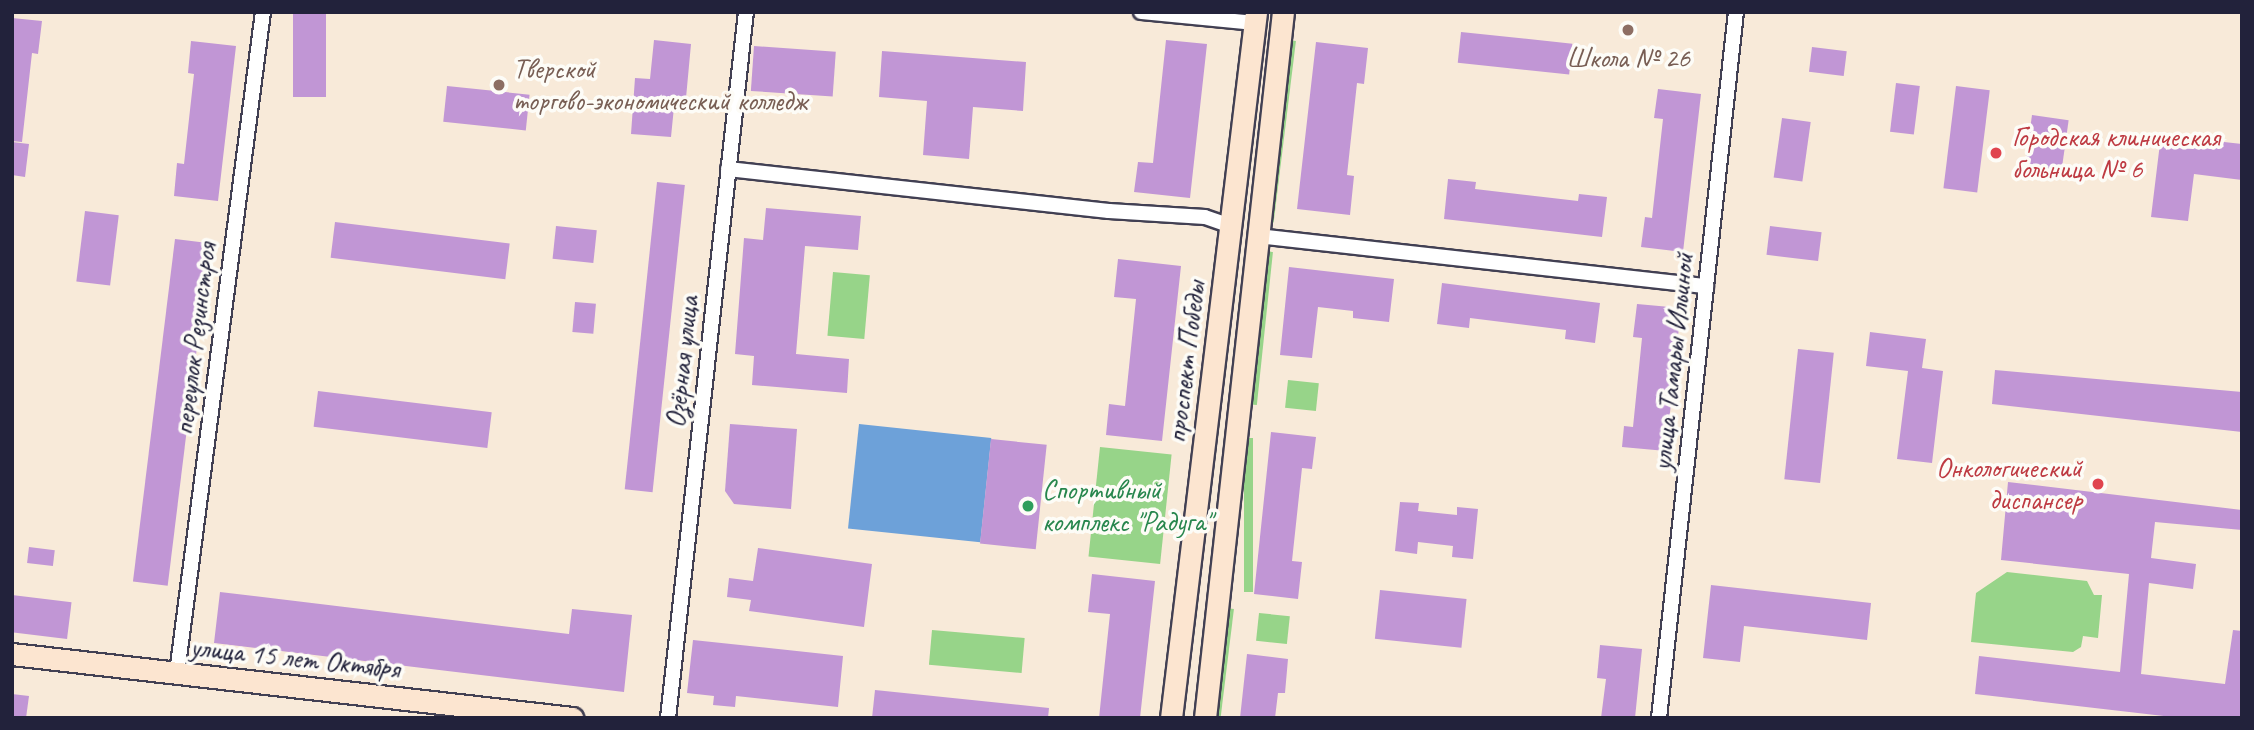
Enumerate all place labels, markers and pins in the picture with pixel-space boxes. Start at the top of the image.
marker: Школа № 26 [1620,22,1636,38]
place label: Школа № 26 [1566,41,1690,75]
place label: Тверской торгово-экономический колледж [513,52,807,118]
marker: Тверской торгово-экономический колледж [491,77,507,93]
place label: Городская клиническая больница № 6 [2012,120,2218,186]
marker: Городская клиническая больница № 6 [1986,143,2006,163]
place label: Онкологический диспансер [1936,451,2082,517]
place label: Спортивный комплекс "Радуга" [1042,473,1211,539]
marker: Онкологический диспансер [2088,474,2108,494]
marker: Спортивный комплекс "Радуга" [1020,498,1036,514]

